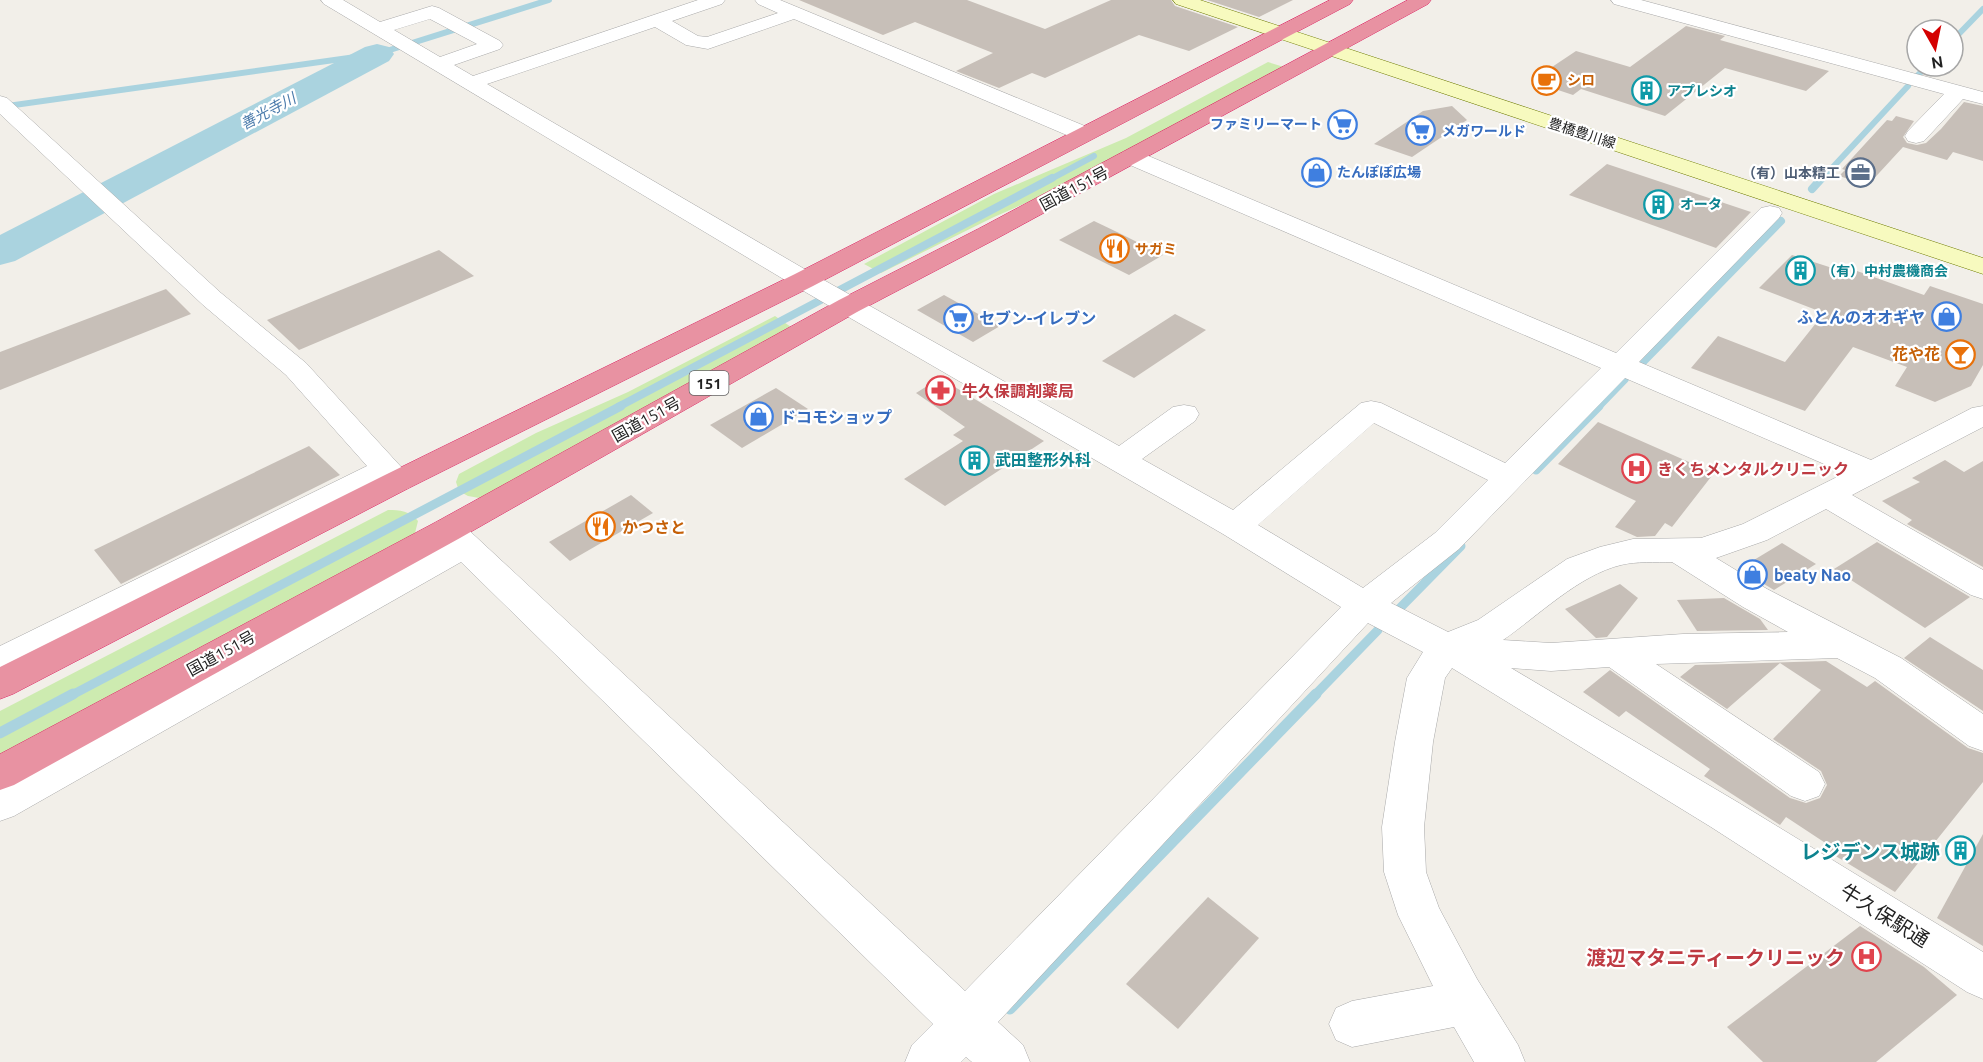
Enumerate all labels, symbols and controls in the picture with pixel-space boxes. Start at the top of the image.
north arrow [1905,18,1965,78]
text: N [1930,53,1945,73]
cafe icon: シロ [1530,64,1562,96]
place label: シロ [1567,72,1595,88]
building icon: アプレシオ [1630,75,1662,107]
place label: アプレシオ [1667,83,1737,99]
water label: 善光寺川 [238,88,300,133]
supermarket icon: ファミリーマート [1327,108,1359,140]
supermarket icon: メガワールド [1405,115,1437,147]
street label: 豊橋豊川線 [1546,115,1618,151]
place label: ファミリーマート [1210,116,1322,132]
place label: メガワールド [1442,123,1526,139]
shop icon: たんぽぽ広場 [1300,156,1332,188]
office icon: （有）山本精工 [1845,157,1877,189]
street label: 国道151号 [1037,162,1111,214]
place label: たんぽぽ広場 [1337,164,1421,180]
place label: （有）山本精工 [1742,165,1840,181]
building icon: オータ [1643,188,1675,220]
place label: オータ [1680,196,1722,212]
restaurant icon: サガミ [1098,233,1130,265]
place label: サガミ [1135,241,1177,257]
building icon: （有）中村農機商会 [1785,255,1817,287]
place label: （有）中村農機商会 [1822,263,1948,279]
shop icon: ふとんのオオギヤ [1930,301,1962,333]
supermarket icon: セブン-イレブン [942,302,974,334]
place label: ふとんのオオギヤ [1797,308,1925,326]
place label: セブン-イレブン [979,309,1096,327]
bar icon: 花や花 [1945,338,1977,370]
place label: 花や花 [1892,345,1940,363]
road number: 151 [690,371,728,395]
pharmacy icon: 牛久保調剤薬局 [925,375,957,407]
place label: 牛久保調剤薬局 [962,382,1074,400]
street label: 国道151号 [609,393,683,445]
shop icon: ドコモショップ [743,401,775,433]
place label: ドコモショップ [780,408,892,426]
building icon: 武田整形外科 [958,444,990,476]
place label: 武田整形外科 [995,451,1091,469]
hospital icon: きくちメンタルクリニック [1620,453,1652,485]
place label: きくちメンタルクリニック [1657,460,1849,478]
restaurant icon: かつさと [585,511,617,543]
place label: かつさと [622,518,686,536]
shop icon: beaty Nao [1737,559,1769,591]
place label: beaty Nao [1774,566,1851,584]
street label: 国道151号 [184,627,258,679]
building icon: レジデンス城跡 [1945,835,1977,867]
place label: レジデンス城跡 [1800,840,1940,863]
street label: 牛久保駅通 [1837,879,1933,951]
hospital icon: 渡辺マタニティークリニック [1850,941,1882,973]
place label: 渡辺マタニティークリニック [1586,946,1845,969]

